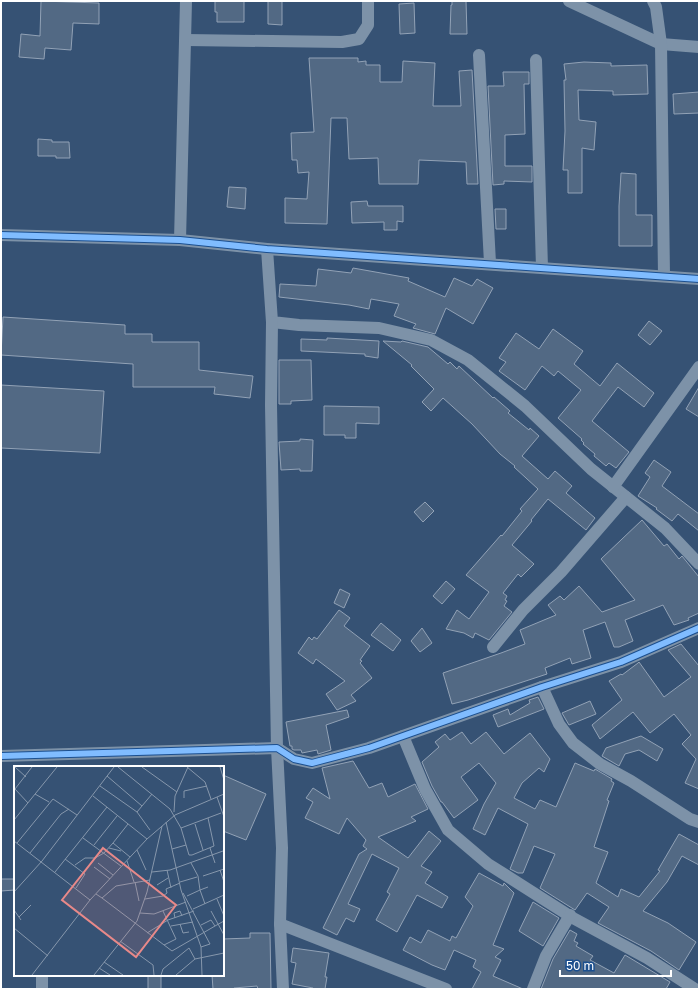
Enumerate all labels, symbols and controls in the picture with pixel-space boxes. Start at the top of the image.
inset map [14,766,224,976]
scale bar [560,952,671,978]
text: 50 m [566,958,594,973]

